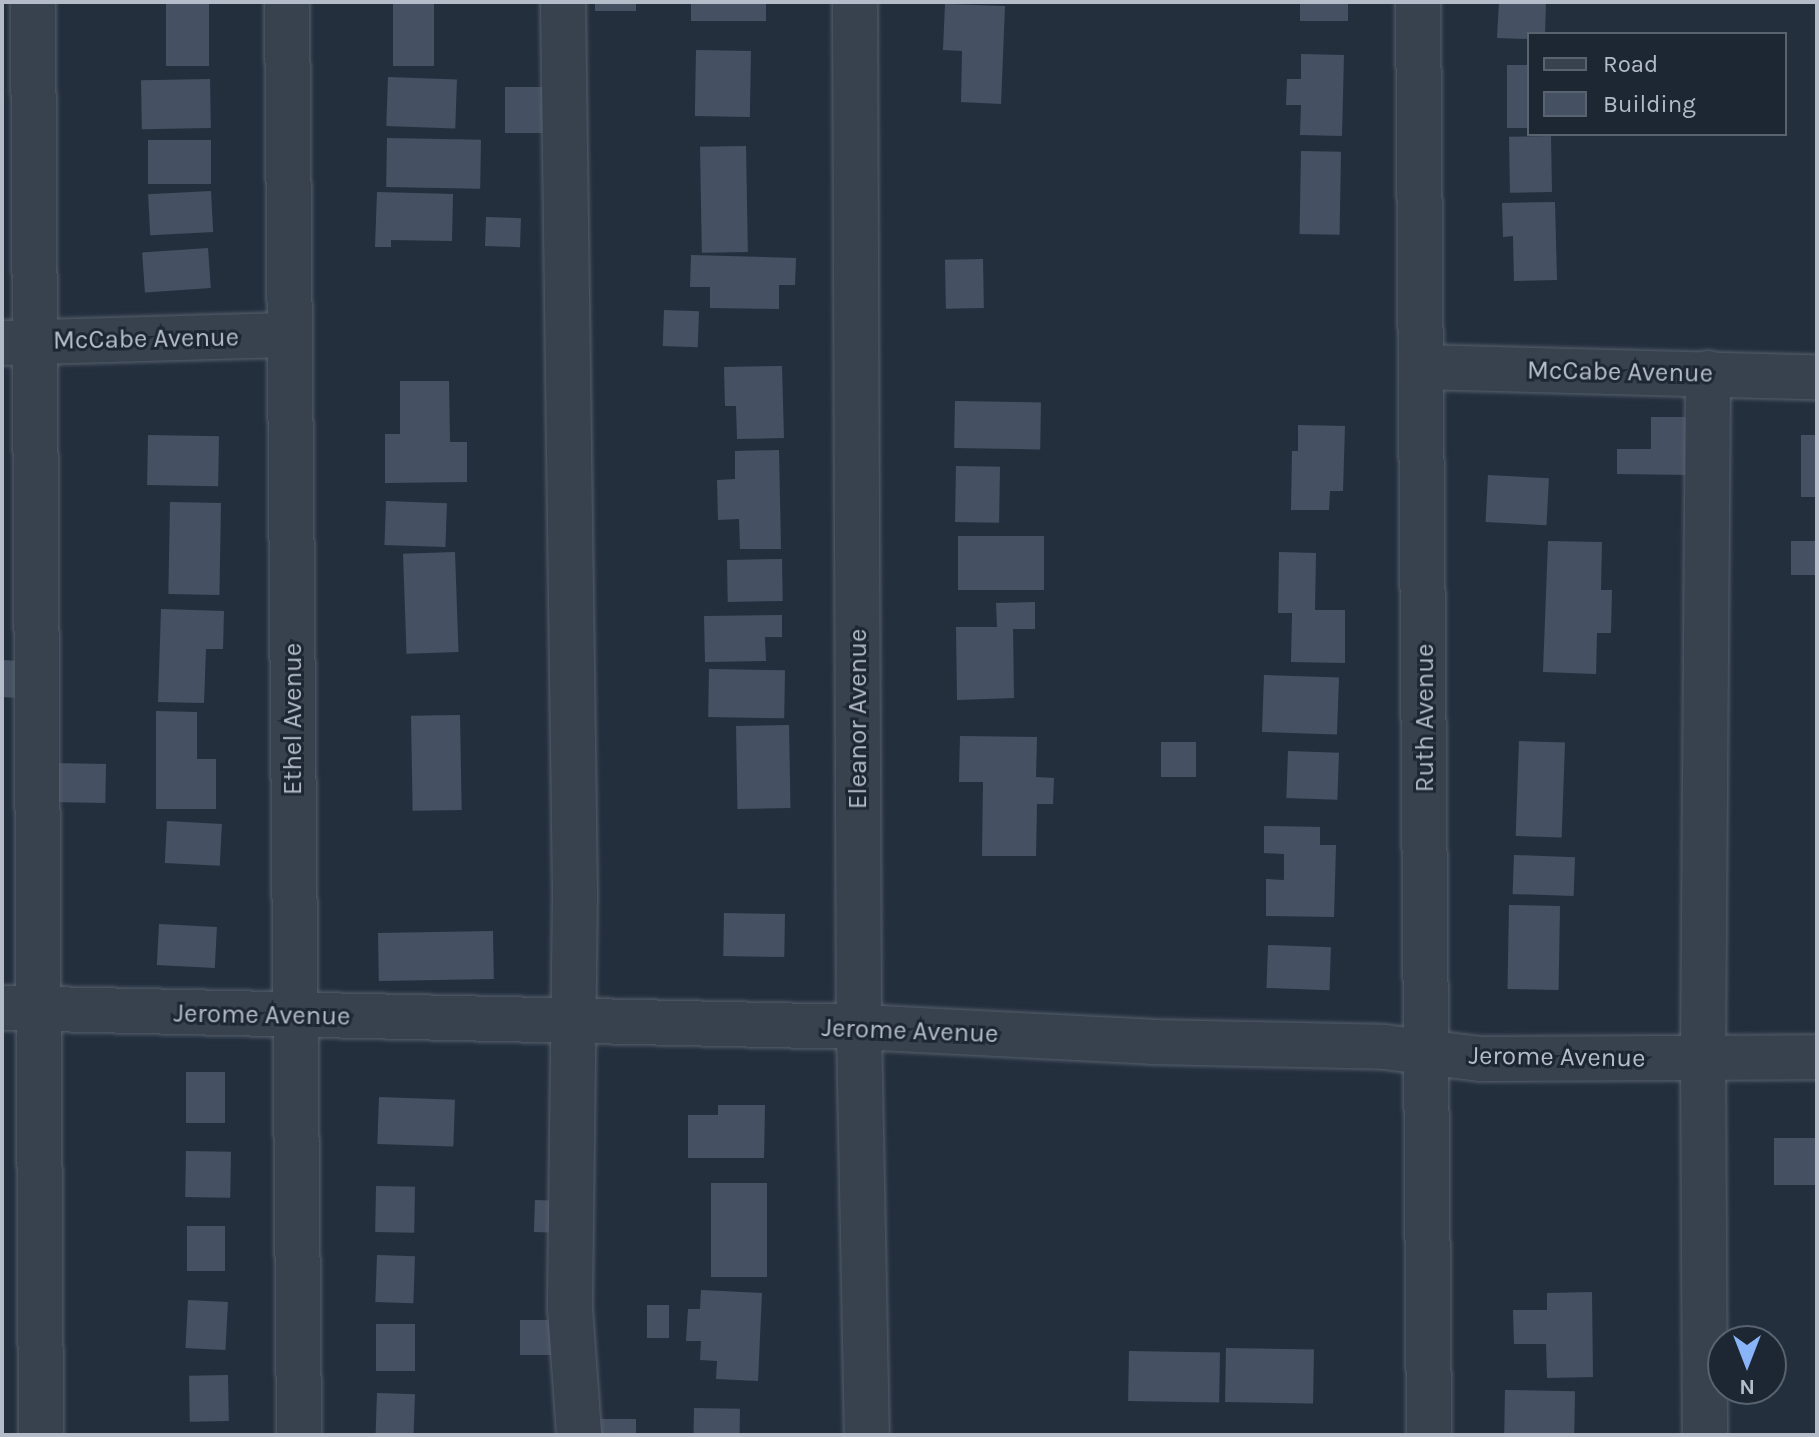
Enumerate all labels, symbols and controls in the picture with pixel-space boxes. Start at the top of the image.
legend [1527,32,1787,136]
text: Road [1603,50,1658,78]
text: Building [1603,90,1696,118]
street label: McCabe Avenue [53,322,239,356]
street label: McCabe Avenue [1527,355,1713,389]
street label: Eleanor Avenue [842,629,874,809]
street label: Ethel Avenue [277,643,309,795]
street label: Ruth Avenue [1409,644,1441,792]
street label: Jerome Avenue [173,998,351,1032]
street label: Jerome Avenue [821,1012,999,1050]
street label: Jerome Avenue [1468,1040,1646,1074]
north arrow [1707,1325,1787,1405]
text: N [1739,1374,1755,1400]

